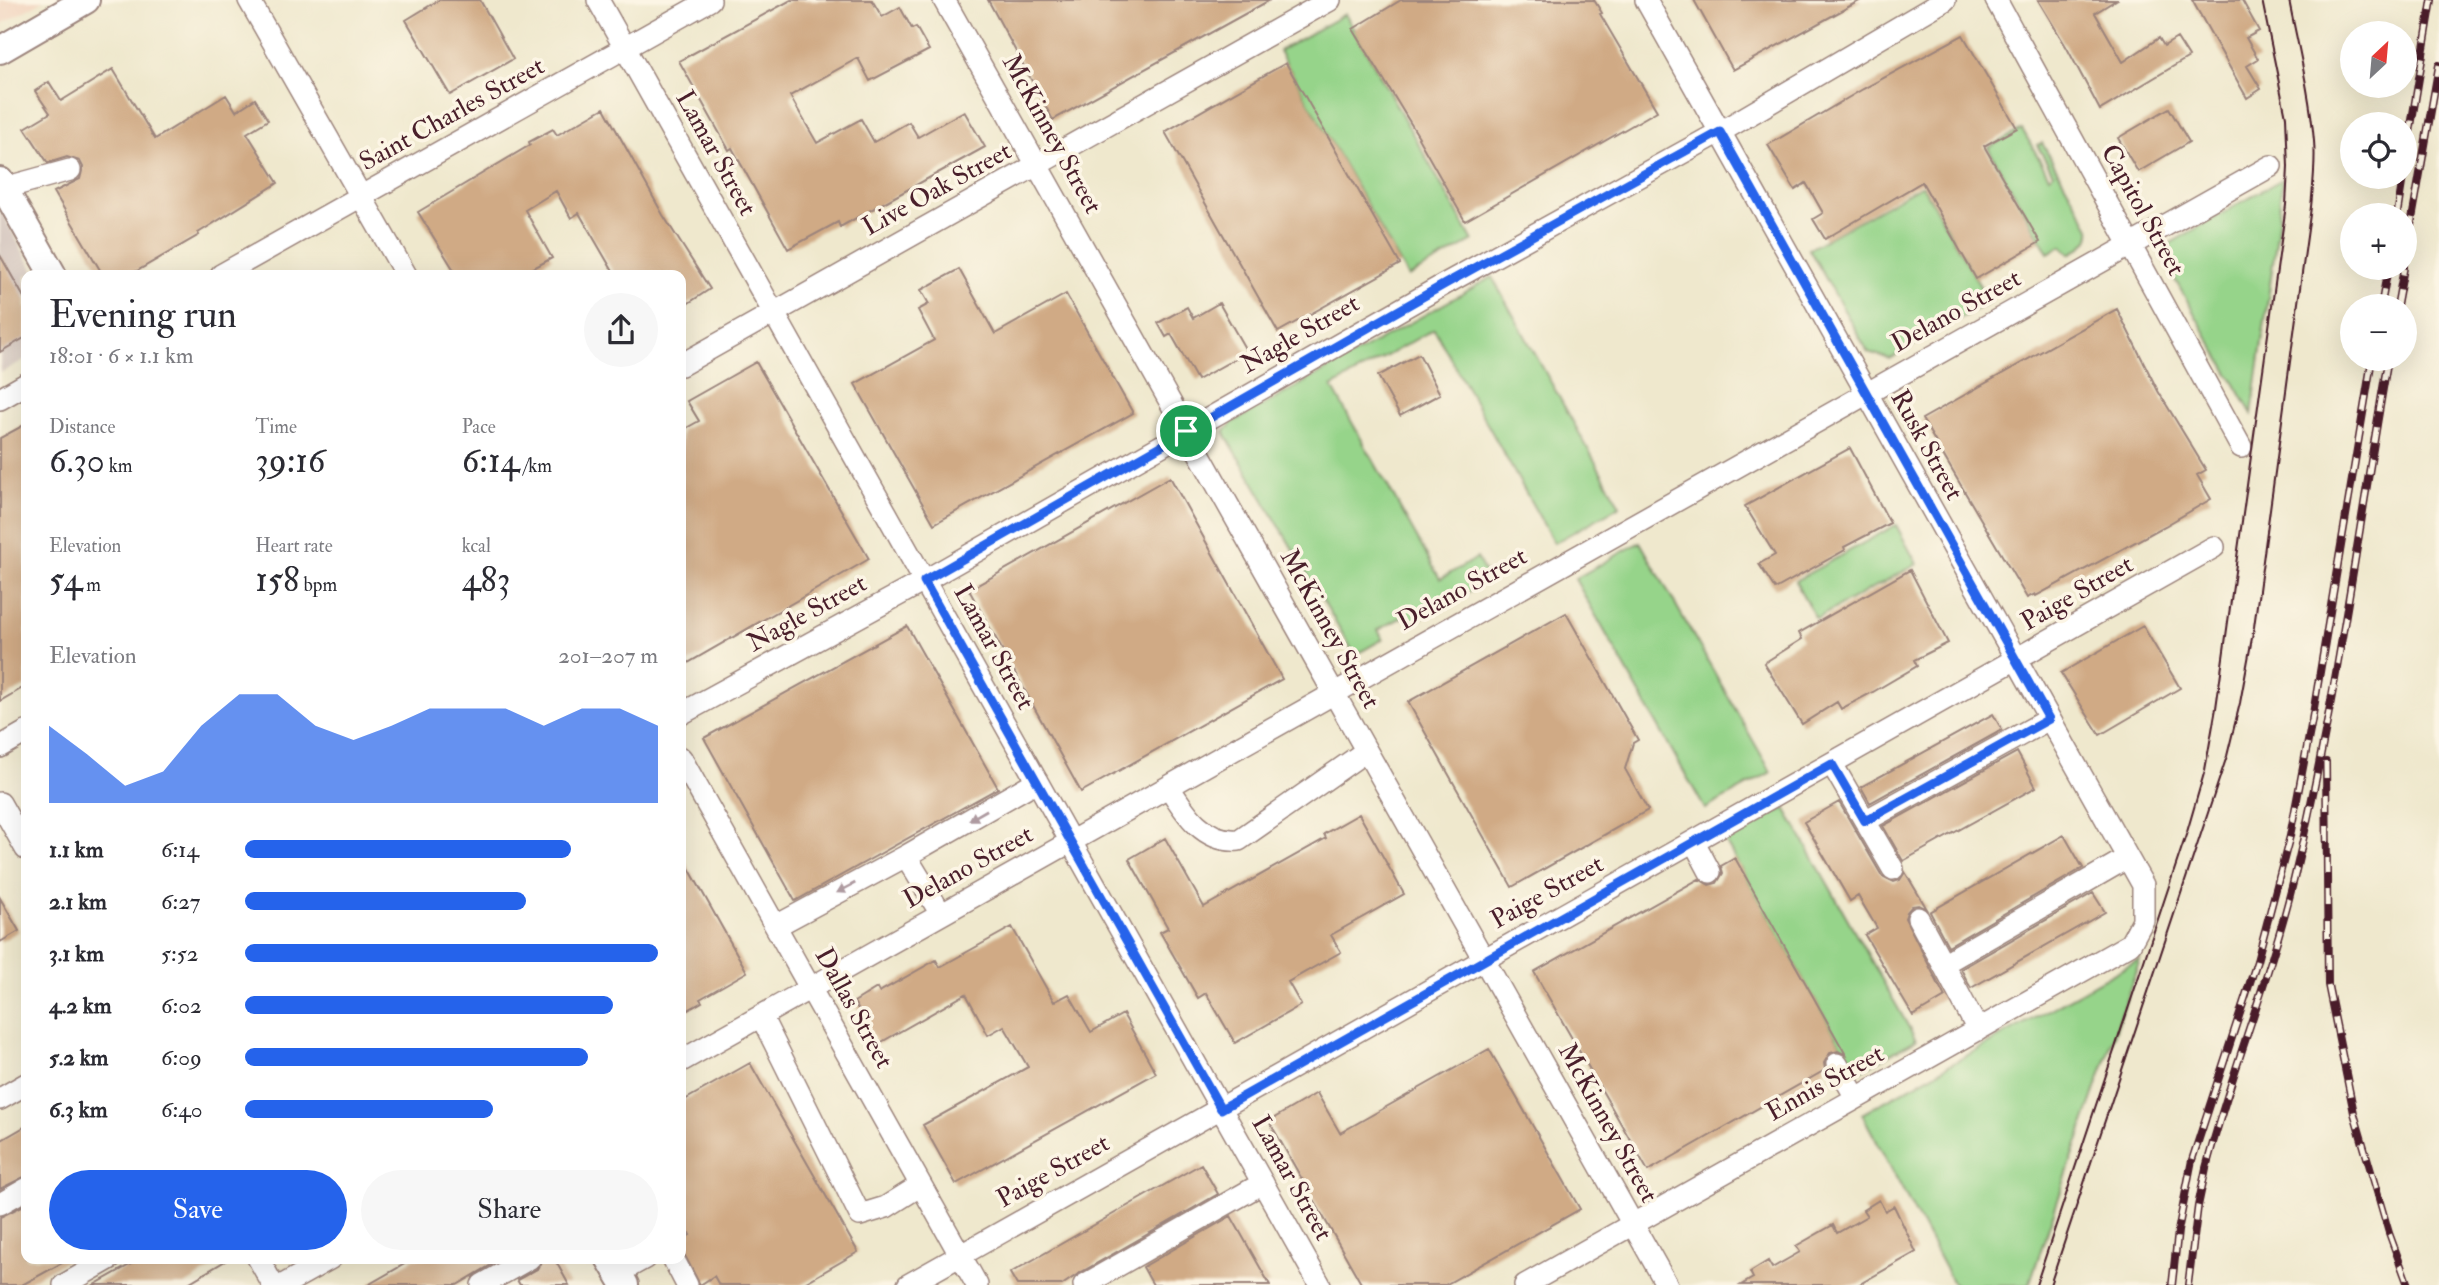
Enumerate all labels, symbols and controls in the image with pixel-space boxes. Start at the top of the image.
north arrow [2340,21,2417,98]
map controls [2340,21,2417,371]
street label: McKinney Street [995,49,1109,219]
street label: Saint Charles Street [354,50,550,178]
street label: Lamar Street [669,85,763,221]
button: locate [2340,112,2417,189]
street label: Live Oak Street [857,135,1017,243]
street label: Capitol Street [2093,139,2192,282]
button: + [2340,203,2417,280]
street label: Delano Street [1886,262,2026,360]
street label: Nagle Street [1235,287,1365,381]
text: Evening run [49,291,237,339]
button: share [584,293,658,367]
button: − [2340,294,2417,371]
text: 18:01 · 6 × 1.1 km [49,341,194,370]
street label: Rusk Street [1884,384,1970,506]
pin [1156,401,1216,461]
icon: arrive [1167,412,1205,450]
text: Distance [49,415,115,439]
text: Time [255,415,297,439]
text: Pace [462,415,496,439]
text: 6.30 [49,439,105,483]
text: 39:16 [255,439,325,483]
text: 6:14 [462,439,519,483]
text: km [105,454,133,478]
text: /km [519,454,552,478]
text: Elevation [49,534,121,558]
text: Heart rate [255,534,333,558]
text: kcal [462,534,491,558]
street label: Delano Street [1392,540,1532,638]
street label: McKinney Street [1273,544,1387,714]
street label: Paige Street [2015,548,2139,638]
text: 54 [49,558,82,602]
text: 158 [255,558,300,602]
text: 483 [462,558,510,602]
street label: Nagle Street [742,567,872,659]
text: m [82,573,101,597]
text: bpm [300,573,337,597]
street label: Lamar Street [947,579,1041,715]
text: Elevation [49,641,137,670]
text: 201–207 m [558,641,658,670]
one-way arrow [968,809,987,821]
street label: Delano Street [898,818,1038,916]
text: 1.1 km [49,835,104,864]
text: 6:14 [161,835,199,864]
street label: Paige Street [1485,848,1609,936]
one-way arrow [836,882,855,894]
text: 2.1 km [49,887,107,916]
text: 6:27 [161,887,200,916]
text: 3.1 km [49,939,104,968]
text: 5:52 [161,939,198,968]
street label: Dallas Street [808,942,900,1074]
text: 4.2 km [49,991,112,1020]
text: 6:02 [161,991,202,1020]
street label: McKinney Street [1551,1038,1665,1208]
street label: Ennis Street [1761,1038,1889,1128]
text: 5.2 km [49,1043,108,1072]
text: 6:09 [161,1043,202,1072]
text: 6.3 km [49,1095,108,1124]
text: 6:40 [161,1095,202,1124]
street label: Lamar Street [1245,1110,1339,1246]
street label: Paige Street [991,1127,1115,1215]
button: Save [49,1170,347,1250]
button: Share [361,1170,658,1250]

